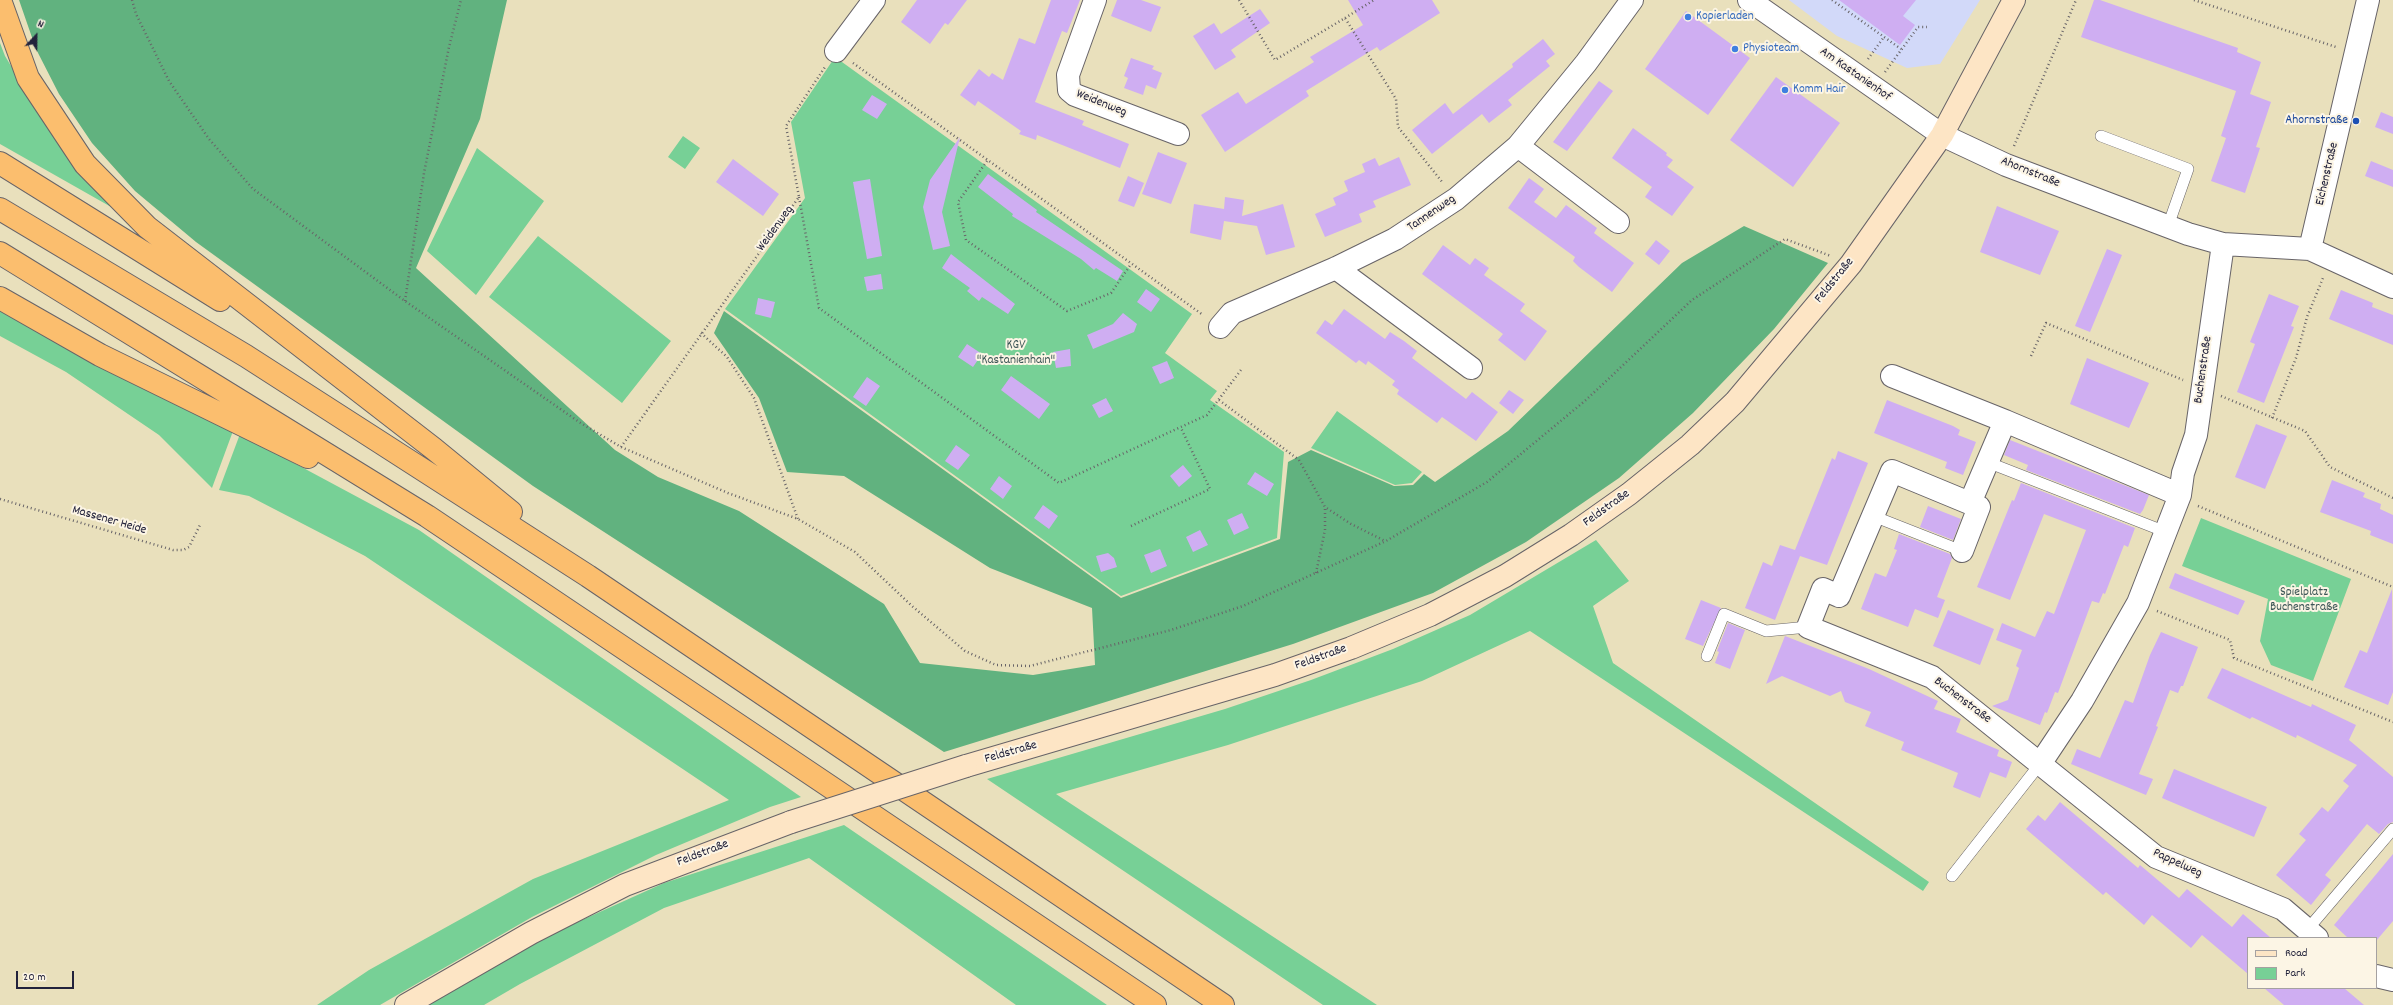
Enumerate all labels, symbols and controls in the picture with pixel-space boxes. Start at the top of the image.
place label: Kopierladen [1696,9,1754,25]
marker: Kopierladen [1683,12,1693,22]
north arrow [16,16,56,56]
text: N [35,16,46,33]
place label: Physioteam [1743,41,1799,57]
marker: Physioteam [1730,44,1740,54]
street label: Am Kastanienhof [1816,45,1894,105]
place label: Komm Hair [1793,82,1846,98]
marker: Komm Hair [1780,85,1790,95]
street label: Weidenweg [1073,87,1129,121]
place label: Ahornstraße [2285,113,2348,129]
marker: Ahornstraße [2351,116,2361,126]
street label: Eichenstraße [2313,141,2343,207]
street label: Ahornstraße [1998,154,2062,192]
street label: Tannenweg [1405,192,1459,236]
street label: Weidenweg [754,203,798,255]
street label: Feldstraße [1812,255,1858,307]
street label: Buchenstraße [2192,335,2216,405]
park label: KGV "Kastanienhain" [977,338,1055,369]
street label: Feldstraße [1581,487,1633,531]
street label: Massener Heide [70,503,148,539]
park label: Spielplatz Buchenstraße [2270,585,2338,616]
street label: Feldstraße [1293,641,1349,675]
street label: Buchenstraße [1930,674,1994,728]
street label: Feldstraße [983,738,1039,768]
street label: Feldstraße [675,837,731,871]
street label: Pappelweg [2150,846,2204,882]
legend [2247,937,2377,989]
text: Road [2285,945,2307,962]
scale bar [18,963,76,989]
text: Park [2285,965,2305,982]
text: 20 m [23,969,46,986]

